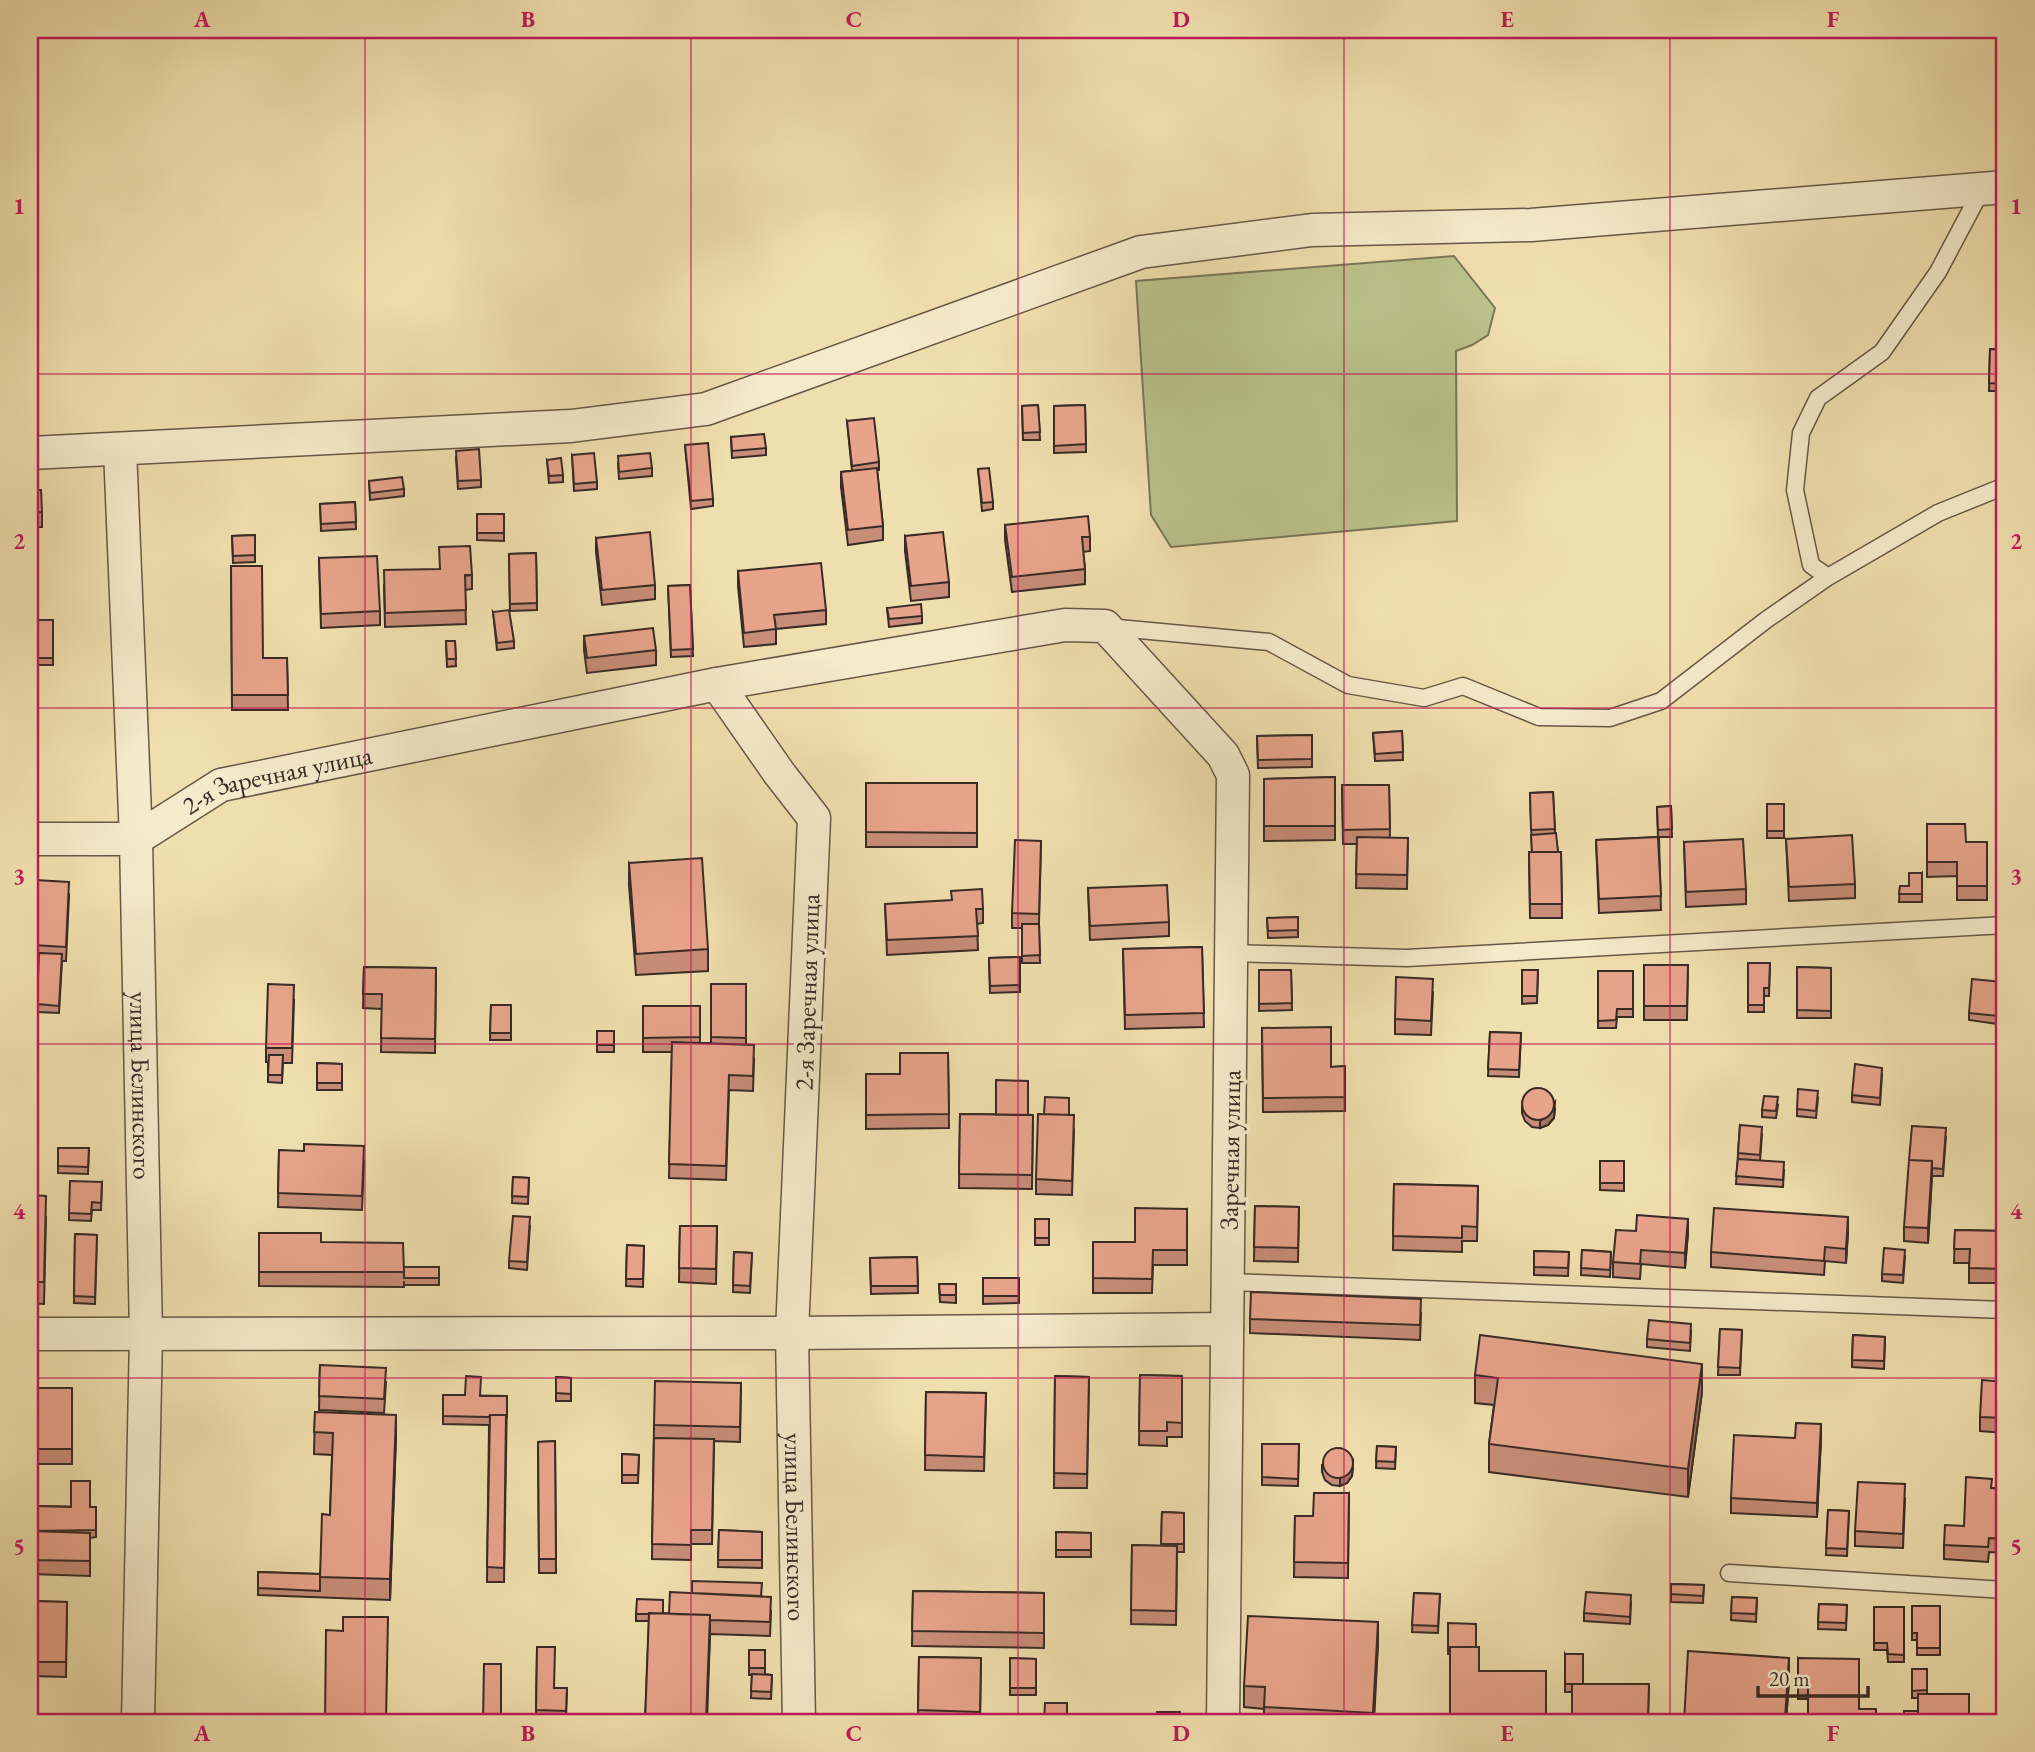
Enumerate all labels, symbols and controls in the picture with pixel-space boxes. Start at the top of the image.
text: A [193,4,211,34]
text: B [521,4,535,34]
text: C [846,4,862,34]
text: D [1172,4,1190,34]
text: E [1500,4,1514,34]
text: F [1827,4,1840,34]
text: 1 [13,191,25,221]
text: 1 [2010,191,2022,221]
text: 2 [13,526,25,556]
text: 2 [2010,526,2022,556]
street label: 2-я Заречная улица [175,738,376,822]
text: 3 [13,861,25,891]
text: 3 [2010,861,2022,891]
street label: 2-я Заречная улица [787,892,827,1091]
street label: улица Белинского [122,991,160,1180]
street label: Заречная улица [1212,1069,1248,1230]
text: 4 [13,1196,26,1226]
text: 4 [2010,1196,2023,1226]
street label: улица Белинского [777,1433,814,1621]
text: 5 [13,1531,25,1561]
text: 5 [2010,1531,2022,1561]
scale bar [1758,1654,1869,1698]
text: 20 m [1769,1665,1810,1692]
text: A [193,1718,211,1748]
text: B [521,1718,535,1748]
text: C [846,1718,862,1748]
text: D [1172,1718,1190,1748]
text: E [1500,1718,1514,1748]
text: F [1827,1718,1840,1748]

